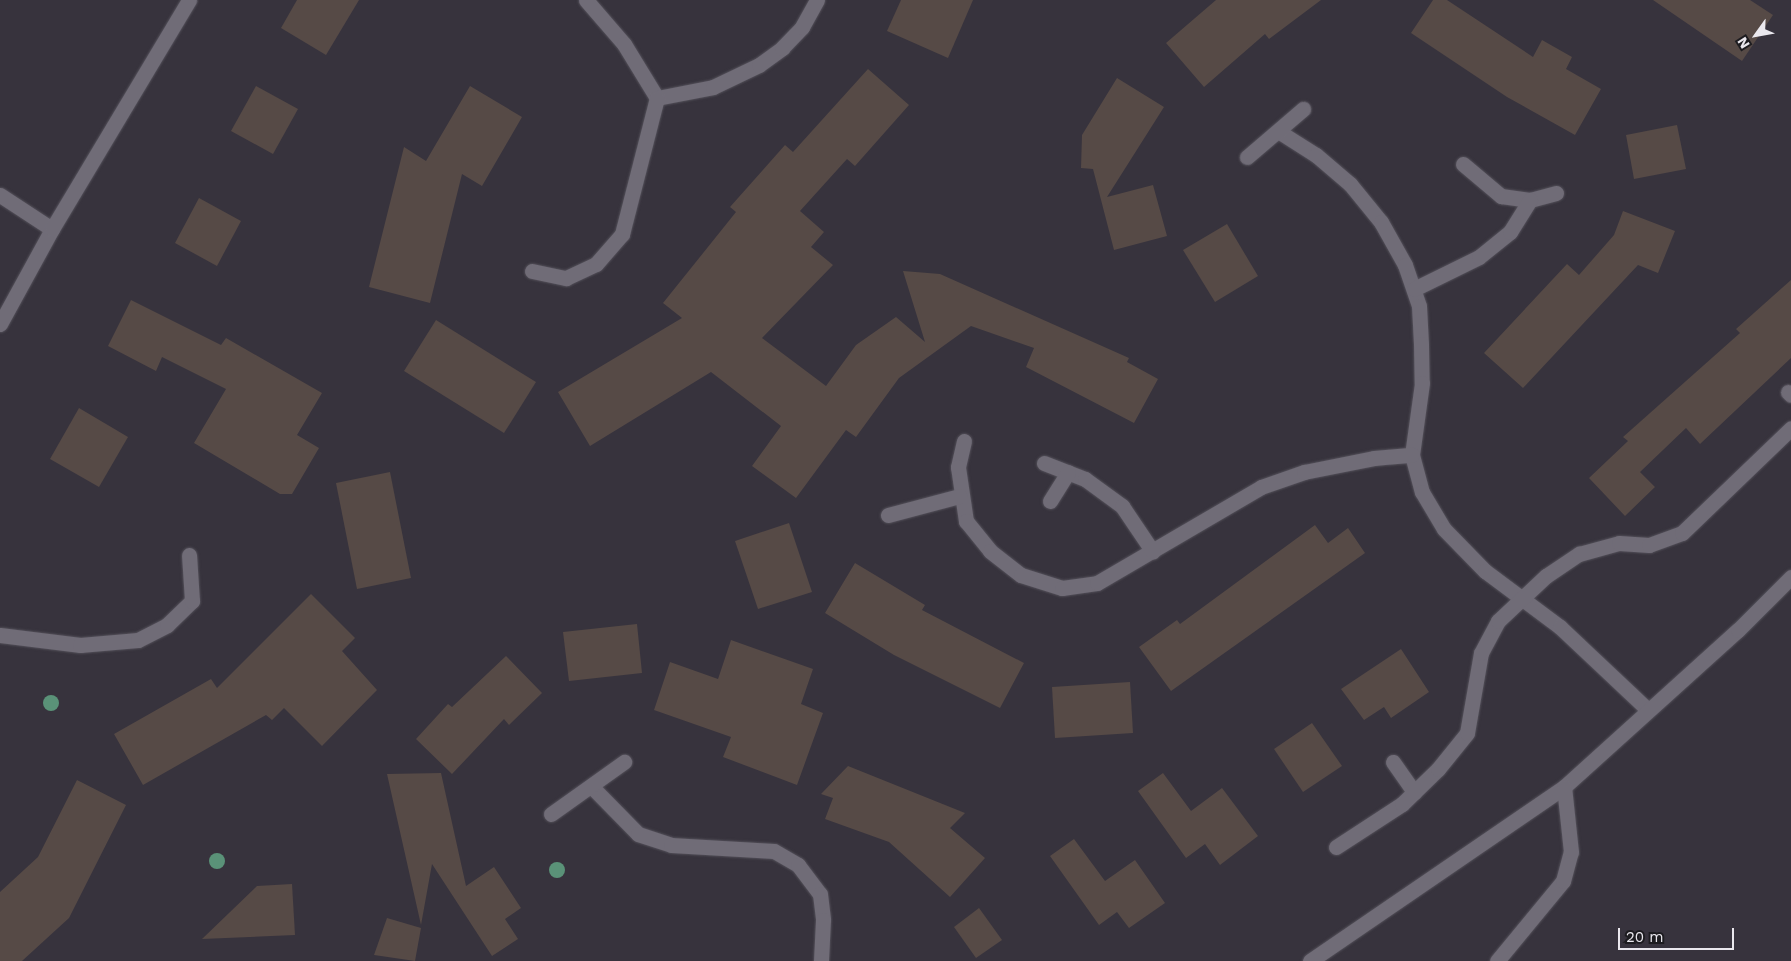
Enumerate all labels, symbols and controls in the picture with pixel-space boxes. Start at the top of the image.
north arrow [1731,10,1781,60]
text: N [1734,34,1753,52]
scale bar [1621,918,1737,950]
text: 20 m [1626,928,1664,946]

